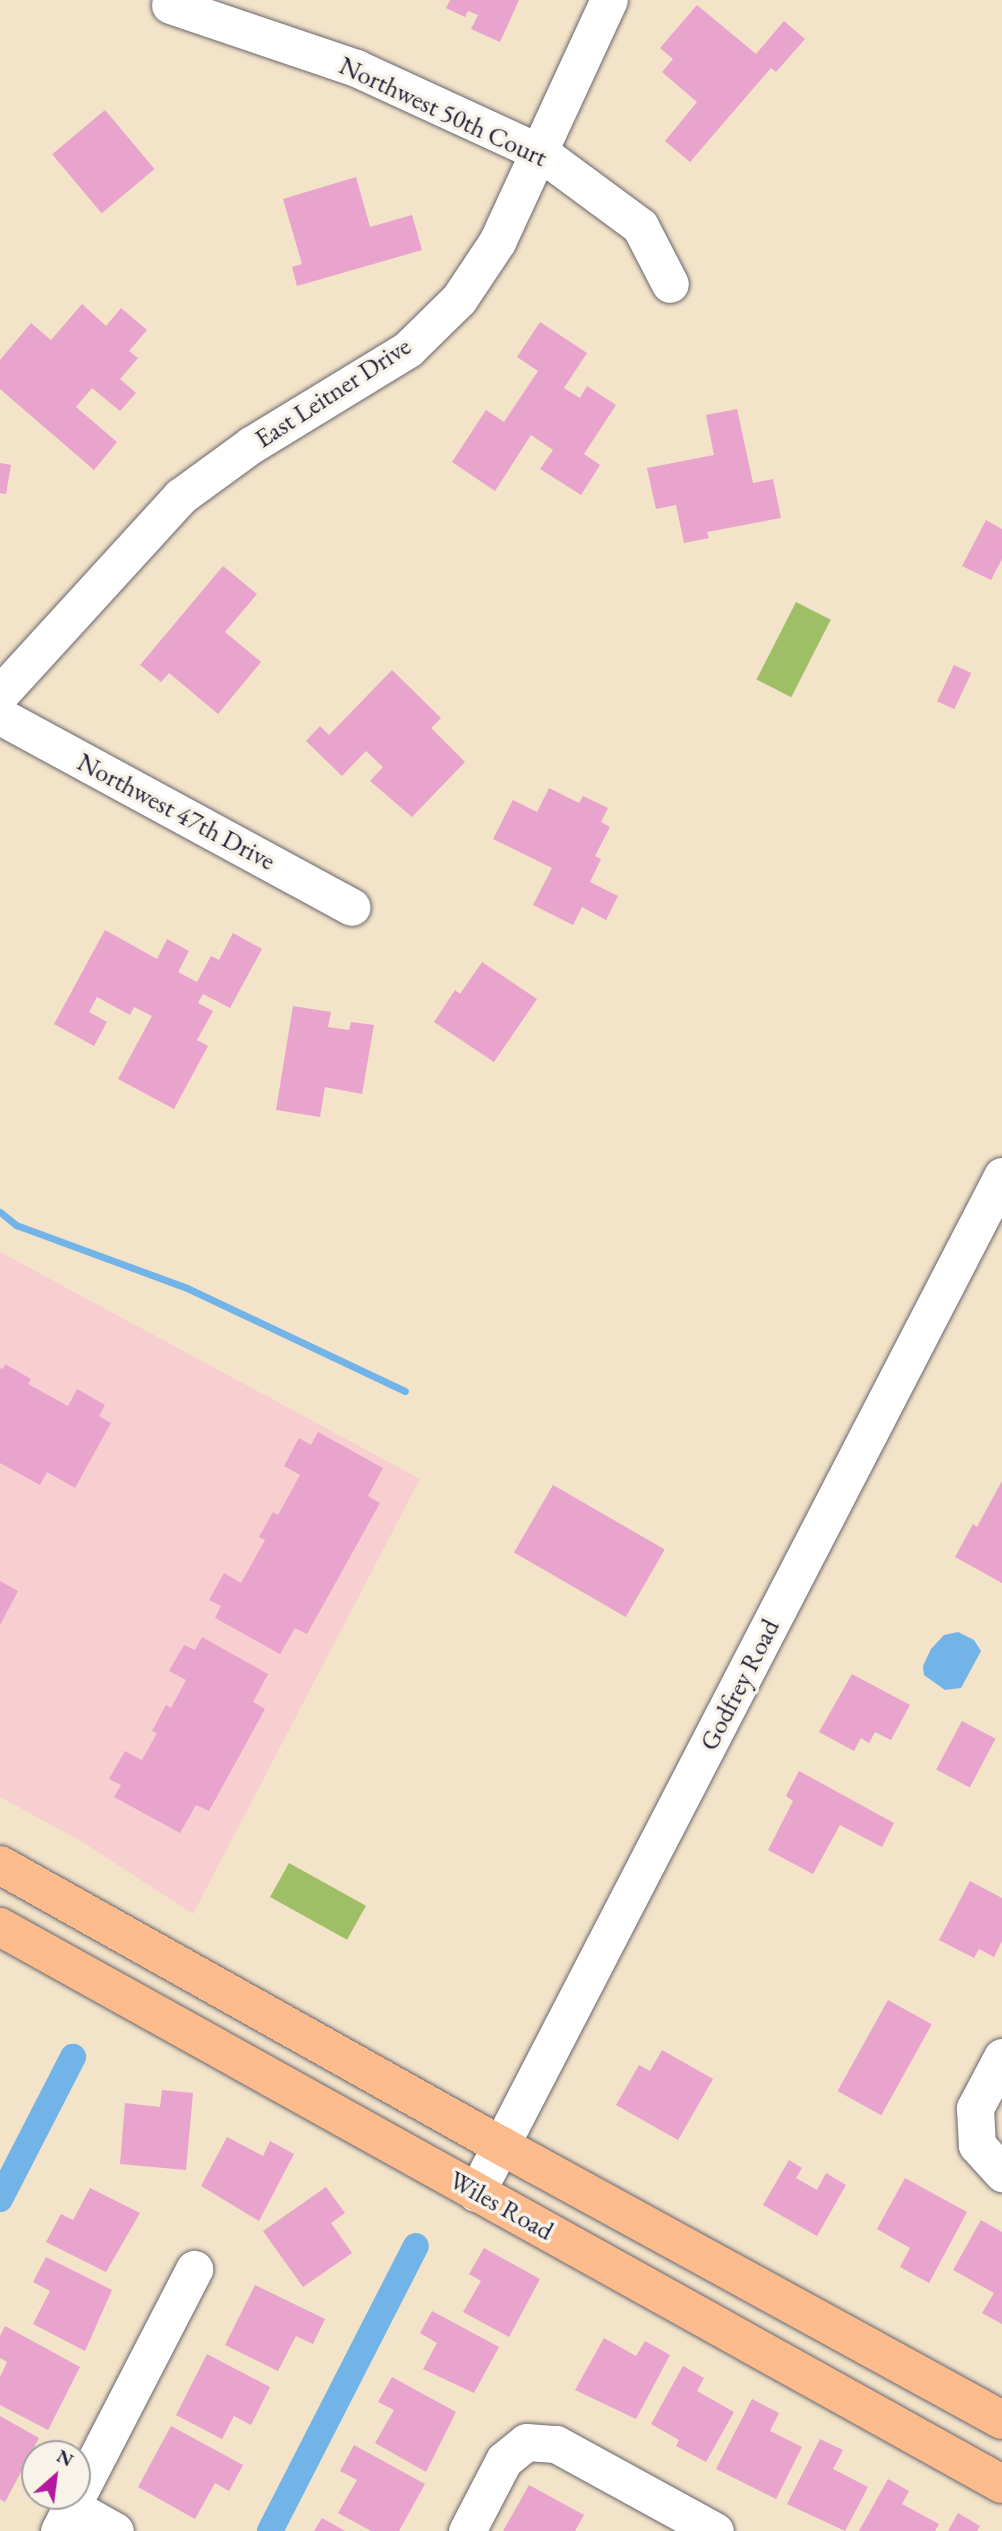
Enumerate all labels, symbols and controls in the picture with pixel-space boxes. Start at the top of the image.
street label: Northwest 50th Court [334,50,552,174]
street label: East Leitner Drive [249,331,417,455]
street label: Northwest 47th Drive [72,747,280,877]
street label: Godfrey Road [694,1614,786,1756]
street label: Wiles Road [444,2165,558,2247]
north arrow [21,2440,91,2510]
text: N [52,2443,78,2472]

